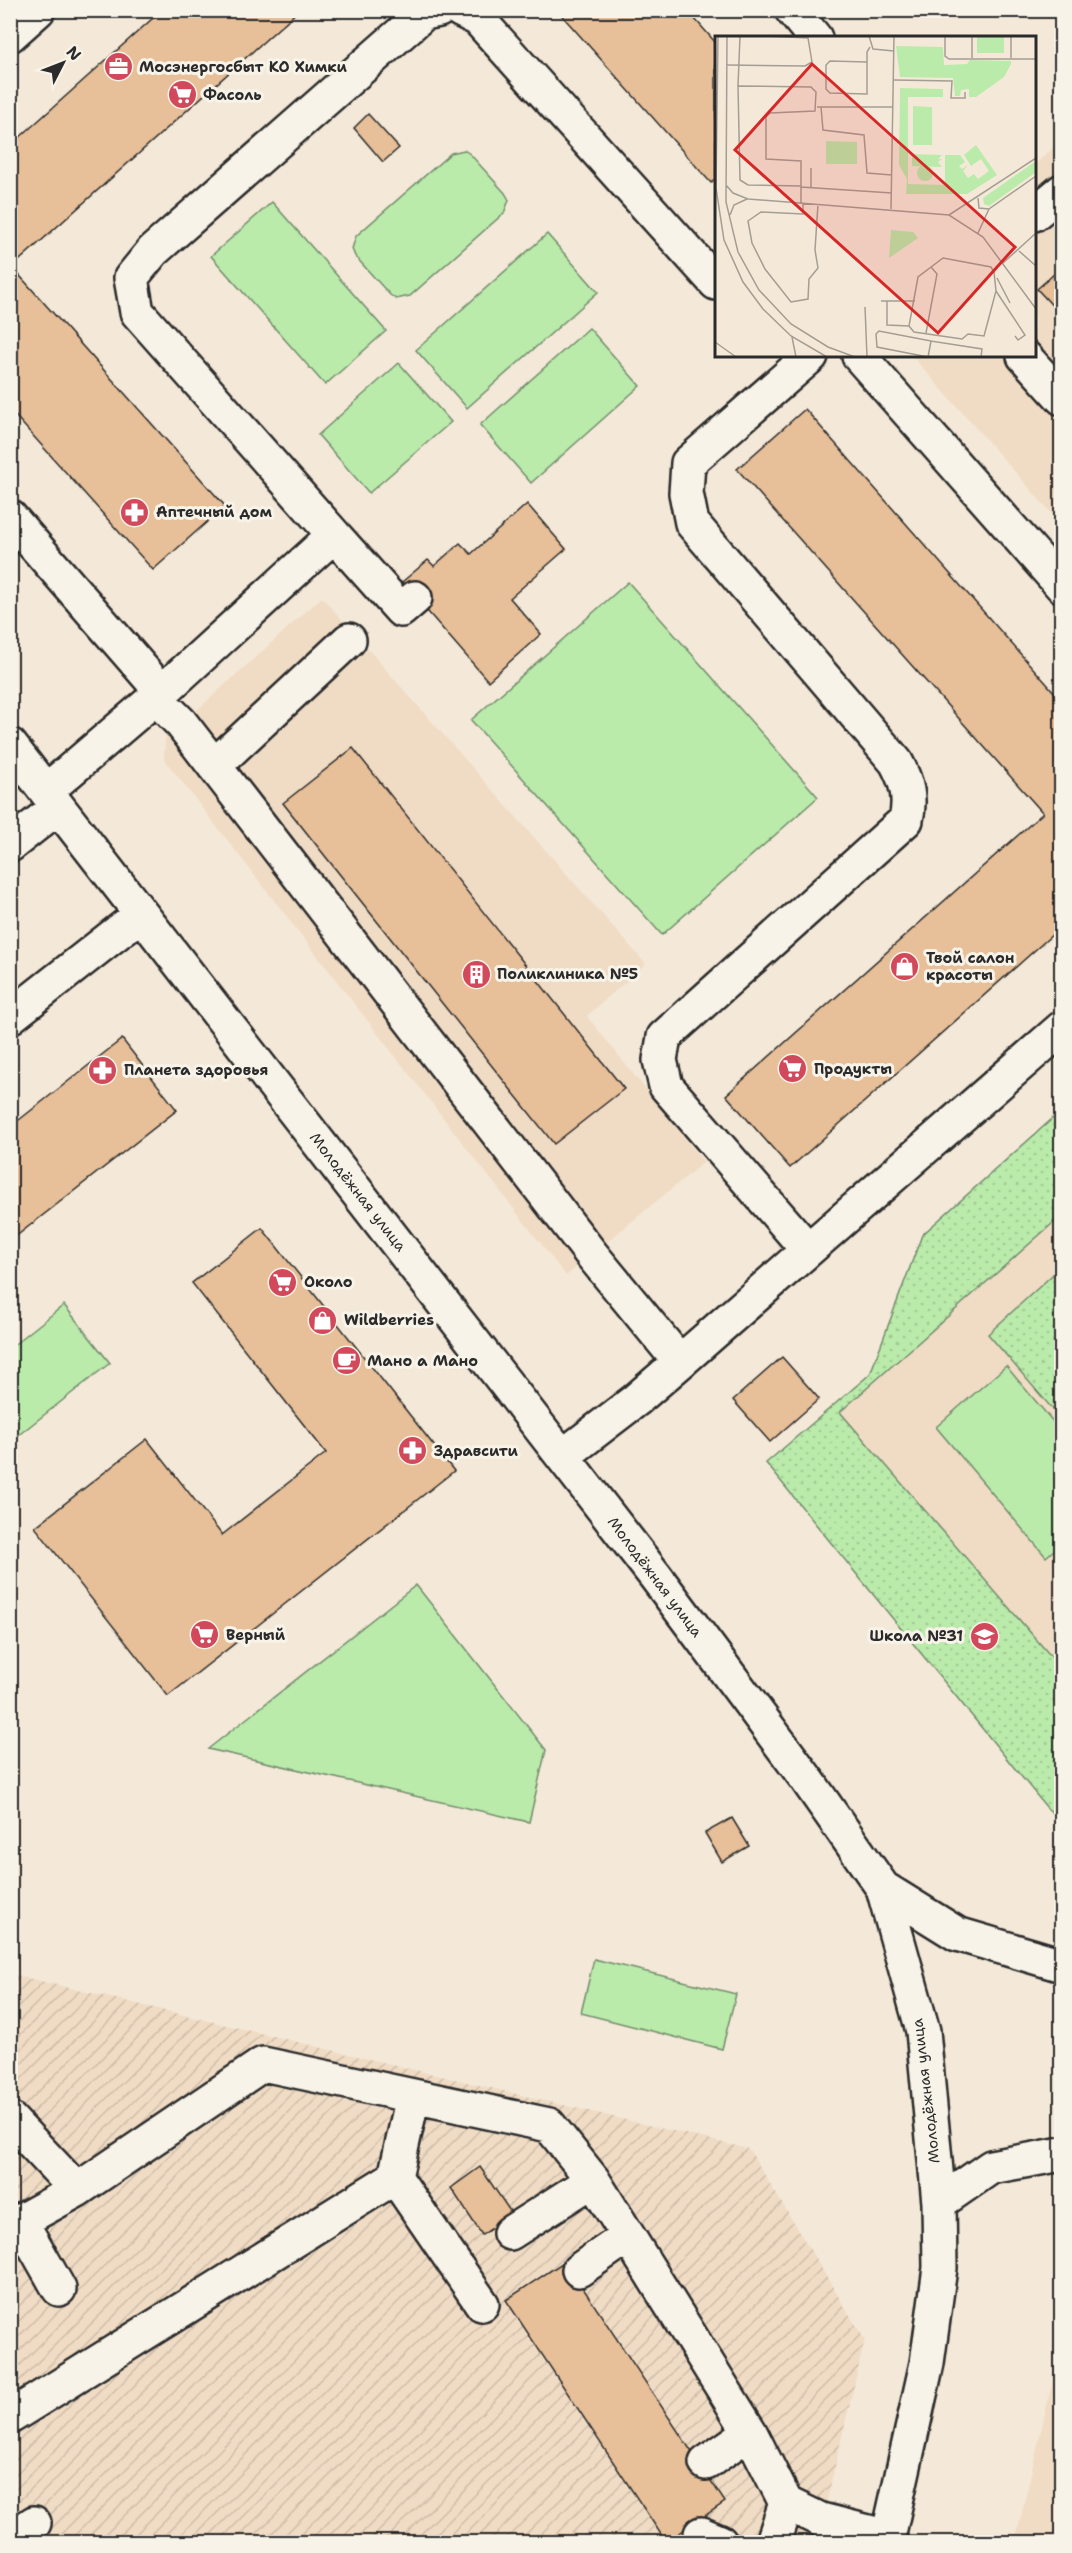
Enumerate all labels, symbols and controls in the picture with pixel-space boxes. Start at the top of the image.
north arrow [33,33,93,93]
inset map [715,36,1036,357]
text: N [62,42,86,65]
office icon: Мосэнергосбыт КО Химки [102,51,134,83]
place label: Мосэнергосбыт КО Химки [139,57,348,77]
supermarket icon: Фасоль [166,79,198,111]
place label: Фасоль [203,85,262,105]
pharmacy icon: Аптечный дом [119,496,151,528]
place label: Аптечный дом [156,502,272,522]
place label: Твой салон красоты [926,948,1014,985]
shop icon: Твой салон красоты [889,951,921,983]
building icon: Поликлиника №5 [460,958,492,990]
place label: Поликлиника №5 [497,964,638,984]
supermarket icon: Продукты [777,1053,809,1085]
pharmacy icon: Планета здоровья [87,1054,119,1086]
place label: Продукты [814,1059,892,1079]
place label: Планета здоровья [124,1060,268,1080]
street label: Молодёжная улица [305,1128,411,1256]
supermarket icon: Около [267,1266,299,1298]
place label: Около [304,1272,353,1292]
shop icon: Wildberries [307,1304,339,1336]
place label: Wildberries [344,1310,434,1330]
cafe icon: Мано а Мано [330,1345,362,1377]
place label: Мано а Мано [367,1351,478,1371]
pharmacy icon: Здравсити [397,1435,429,1467]
place label: Здравсити [434,1441,519,1461]
street label: Молодёжная улица [603,1513,707,1642]
supermarket icon: Верный [189,1619,221,1651]
school or university icon: Школа №31 [968,1620,1000,1652]
place label: Верный [226,1625,286,1645]
place label: Школа №31 [870,1626,963,1646]
street label: Молодёжная улица [907,2017,945,2165]

